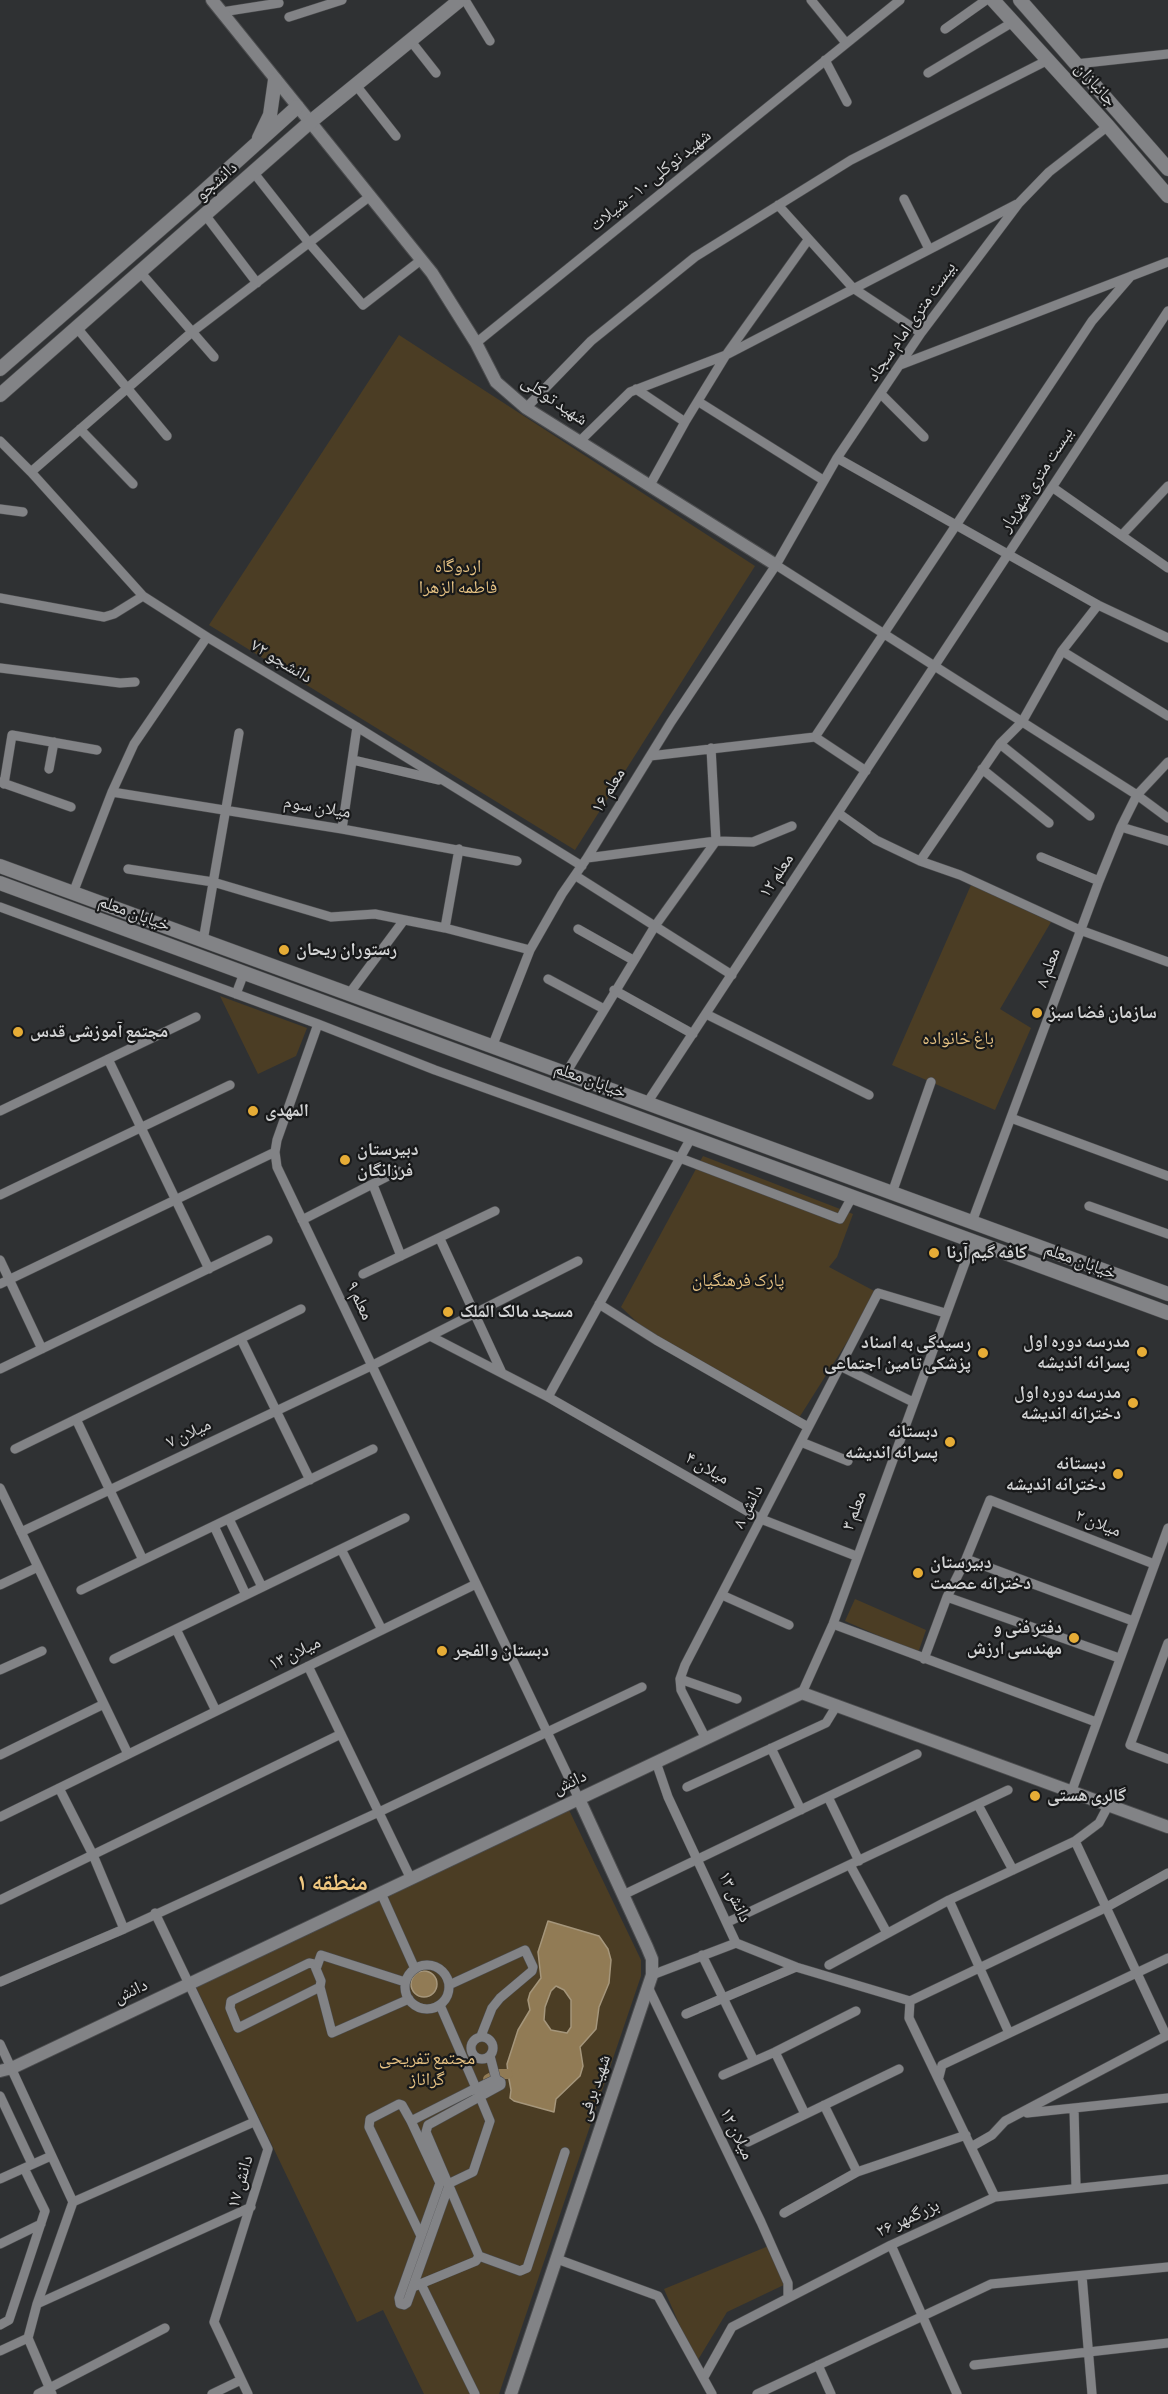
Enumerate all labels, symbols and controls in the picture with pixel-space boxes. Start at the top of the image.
street label: جانبازان [1069,58,1121,112]
street label: شهید توکلی ۱۰ - شیلات [586,125,716,237]
street label: دانشجو [192,158,242,206]
street label: بیست متری امام سجاد [863,258,961,386]
street label: شهید توکلی [517,371,591,431]
street label: بیست متری شهریار [995,424,1079,536]
park label: اردوگاه فاطمه الزهرا [419,556,497,598]
street label: دانشجو ۷۲ [246,635,316,689]
street label: معلم ۱۶ [587,765,631,817]
street label: میلان سوم [282,792,352,824]
street label: معلم ۱۲ [755,850,799,902]
street label: خیابان معلم [95,891,173,937]
place label: رستوران ریحان [296,939,397,961]
marker: رستوران ریحان [277,943,291,957]
street label: معلم ۸ [1032,945,1066,991]
place label: سازمان فضا سبز [1049,1002,1157,1024]
marker: سازمان فضا سبز [1030,1006,1044,1020]
place label: مجتمع آموزشی قدس [30,1021,168,1043]
marker: مجتمع آموزشی قدس [11,1025,25,1039]
park label: باغ خانواده [922,1028,994,1050]
street label: خیابان معلم [551,1058,629,1104]
place label: المهدی [265,1100,309,1122]
marker: المهدی [246,1104,260,1118]
place label: دبیرستان فرزانگان [357,1139,419,1182]
marker: دبیرستان فرزانگان [338,1153,352,1167]
street label: خیابان معلم [1041,1239,1119,1285]
place label: کافه گیم آرنا [946,1242,1027,1264]
marker: کافه گیم آرنا [927,1246,941,1260]
park label: پارک فرهنگیان [692,1270,784,1292]
street label: معلم ۹ [341,1278,377,1324]
place label: مسجد مالک الملک [460,1301,573,1323]
marker: مسجد مالک الملک [441,1305,455,1319]
place label: مدرسه دوره اول پسرانه اندیشه [1023,1331,1130,1374]
place label: رسیدگی به اسناد پزشکی تامین اجتماعی [824,1332,971,1374]
marker: مدرسه دوره اول پسرانه اندیشه [1135,1345,1149,1359]
marker: رسیدگی به اسناد پزشکی تامین اجتماعی [976,1346,990,1360]
place label: مدرسه دوره اول دخترانه اندیشه [1014,1382,1121,1424]
marker: مدرسه دوره اول دخترانه اندیشه [1126,1396,1140,1410]
street label: میلان ۷ [163,1414,215,1454]
place label: دبستانه پسرانه اندیشه [845,1421,938,1464]
marker: دبستانه پسرانه اندیشه [943,1435,957,1449]
street label: میلان ۴ [681,1448,733,1490]
place label: دبستانه دخترانه اندیشه [1006,1453,1106,1496]
marker: دبستانه دخترانه اندیشه [1111,1467,1125,1481]
street label: دانش ۸ [729,1482,769,1532]
street label: معلم ۳ [838,1488,872,1534]
street label: میلان ۲ [1072,1505,1124,1543]
place label: دبیرستان دخترانه عصمت [930,1552,1031,1594]
marker: دبیرستان دخترانه عصمت [911,1566,925,1580]
place label: دفتر فنی و مهندسی ارزش [967,1617,1062,1660]
marker: دفتر فنی و مهندسی ارزش [1067,1631,1081,1645]
street label: میلان ۱۳ [265,1632,325,1676]
place label: دبستان والفجر [454,1640,549,1662]
marker: دبستان والفجر [435,1644,449,1658]
street label: دانش [550,1766,590,1800]
place label: گالری هستی [1047,1785,1126,1807]
marker: گالری هستی [1028,1789,1042,1803]
street label: دانش ۱۳ [713,1868,755,1926]
district label: منطقه ۱ [296,1870,368,1898]
street label: دانش [111,1975,151,2009]
park label: مجتمع تفریحی گراناز [379,2048,475,2090]
street label: شهید برفی [574,2052,616,2124]
street label: میلان ۱۲ [714,2104,758,2164]
street label: دانش ۱۷ [223,2153,259,2211]
street label: بزرگمهر ۲۶ [873,2195,943,2243]

